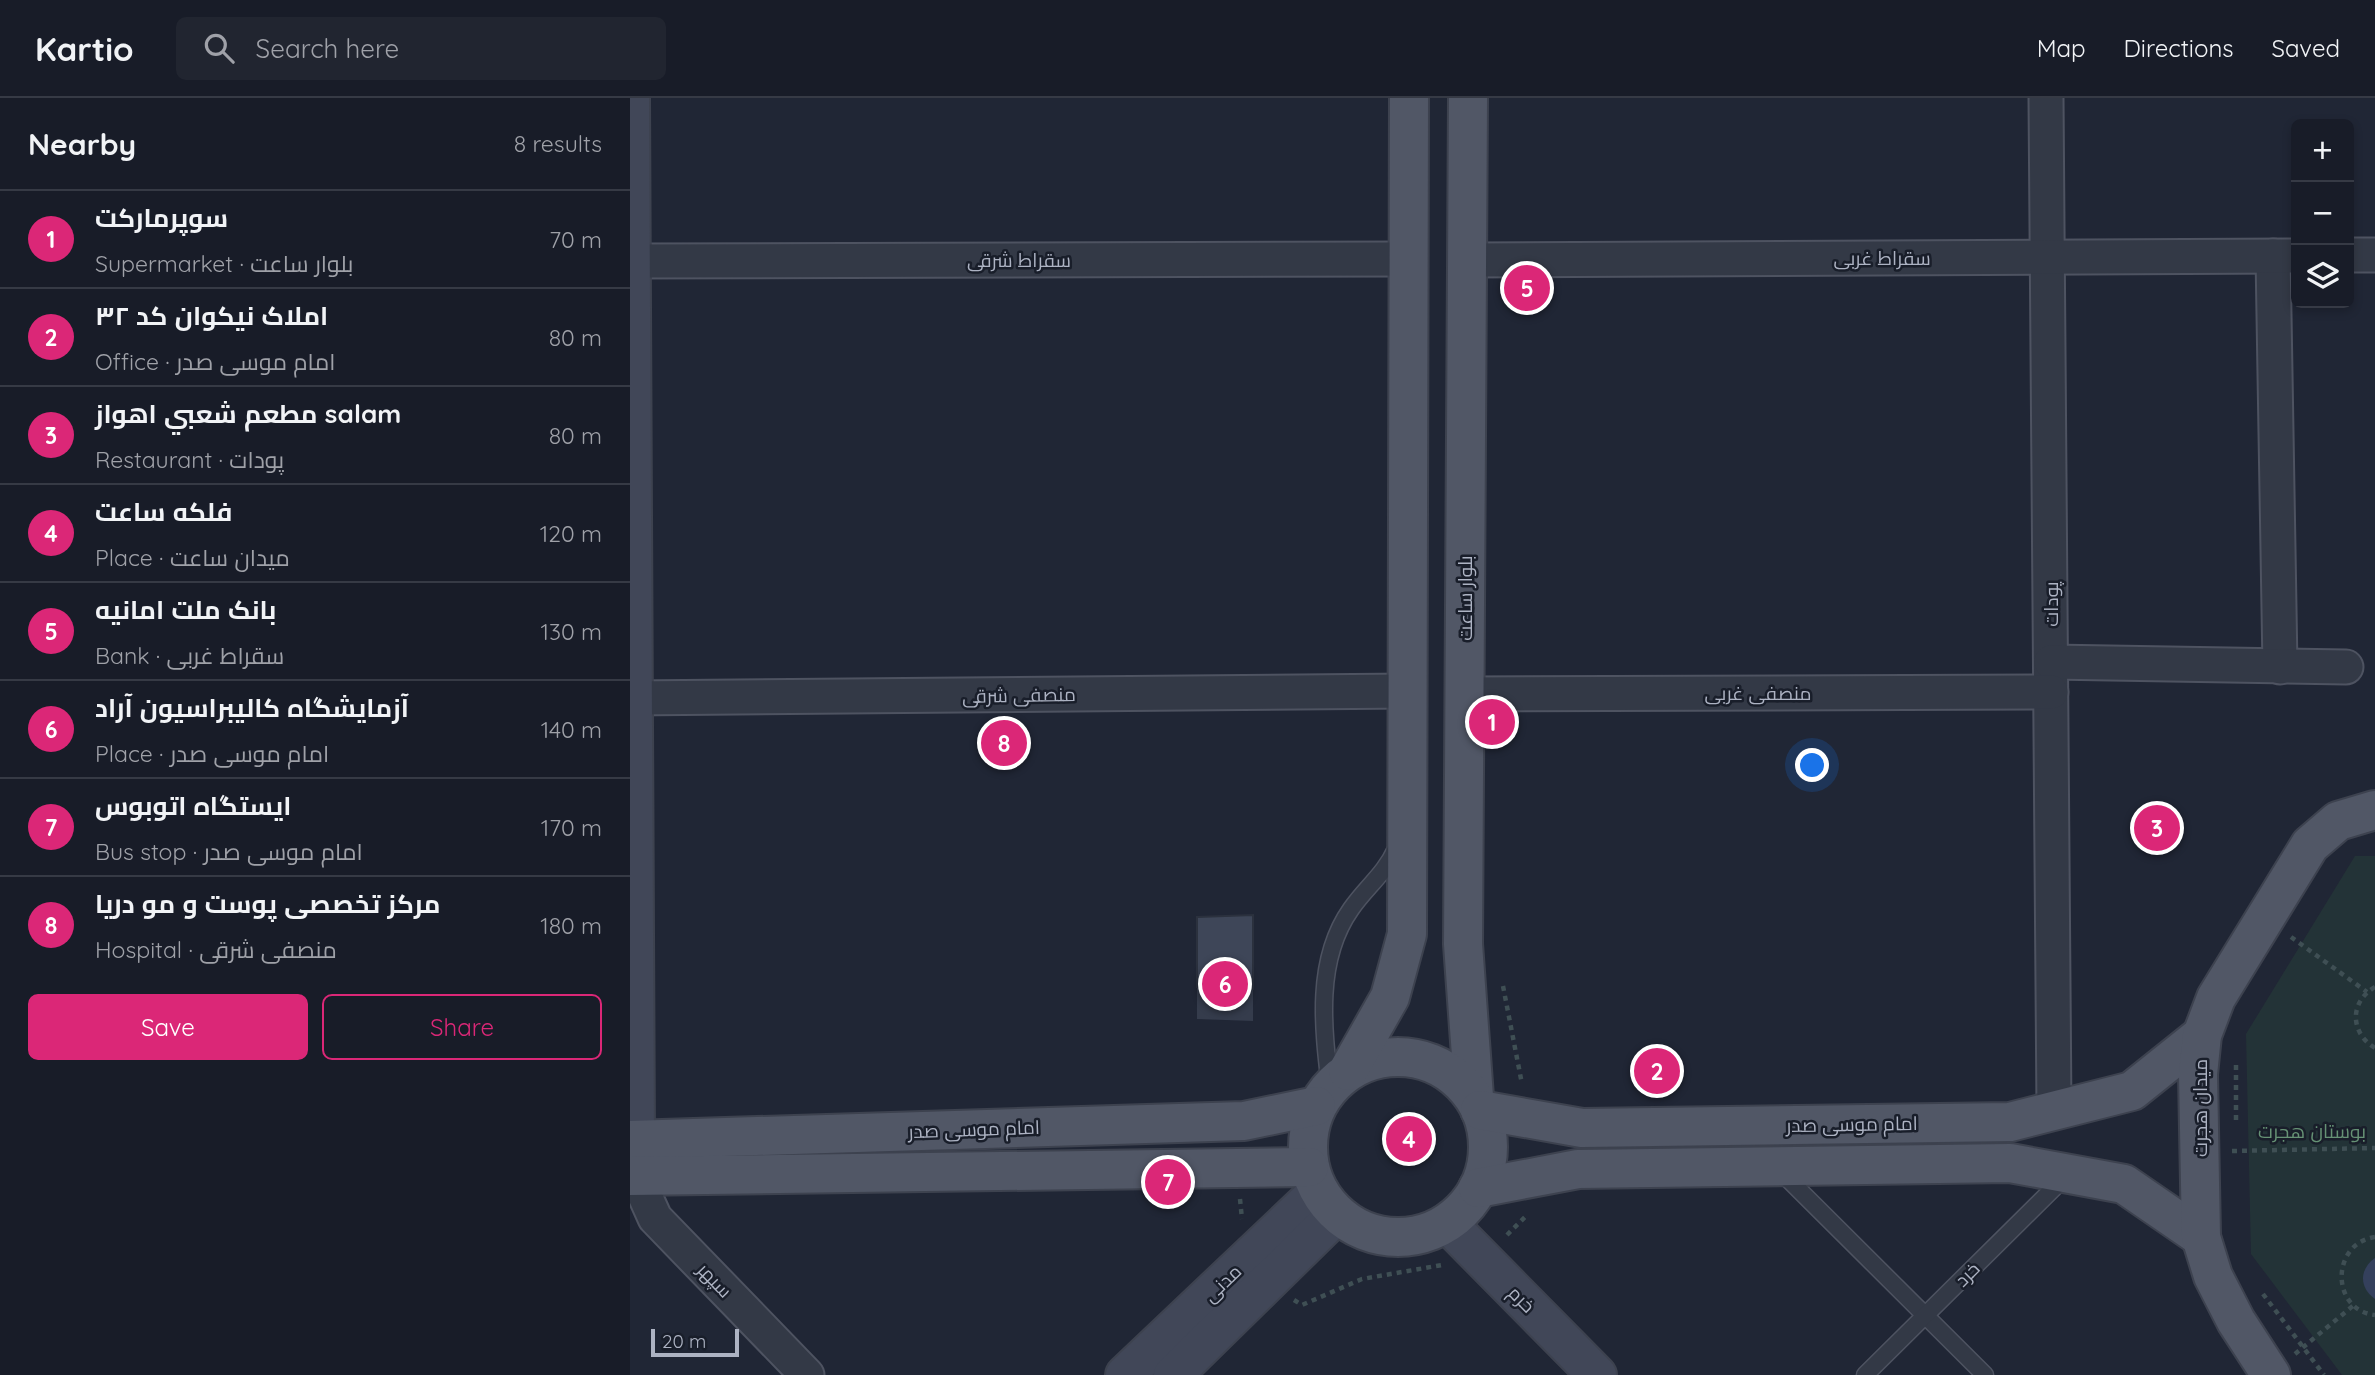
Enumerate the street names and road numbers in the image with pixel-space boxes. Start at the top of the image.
street label: سقراط غربی [1833,246,1931,270]
street label: سقراط شرقی [967,248,1071,272]
street label: بلوار ساعت [1453,555,1477,641]
street label: پودات [2039,581,2064,627]
street label: منصفی غربی [1705,681,1811,705]
street label: منصفی شرقی [962,682,1076,708]
street label: میدان هجرت [2188,1059,2212,1157]
street label: امام موسی صدر [1785,1111,1918,1139]
street label: امام موسی صدر [907,1115,1040,1145]
street label: سپهر [692,1257,737,1303]
street label: خرد [1950,1257,1984,1291]
street label: مدنی [1198,1259,1246,1307]
street label: خرم [1502,1281,1540,1319]

